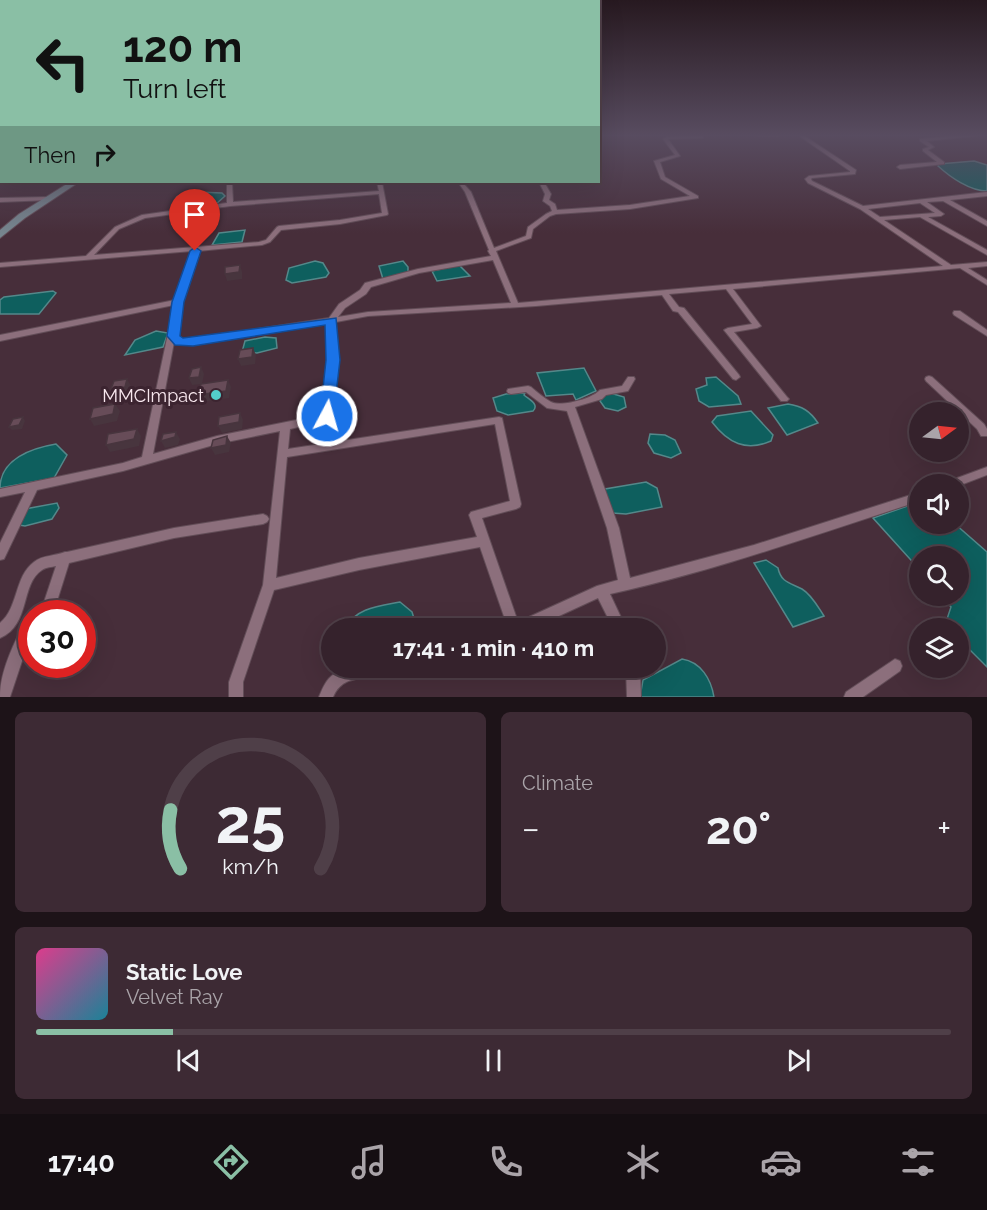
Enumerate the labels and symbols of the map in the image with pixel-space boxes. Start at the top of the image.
pin [169,189,220,251]
position arrow [295,384,359,448]
place label: MMCImpact [102,385,204,406]
marker: MMCImpact [209,388,223,402]
north arrow [909,402,969,462]
speed limit sign: 30 [18,600,96,678]

